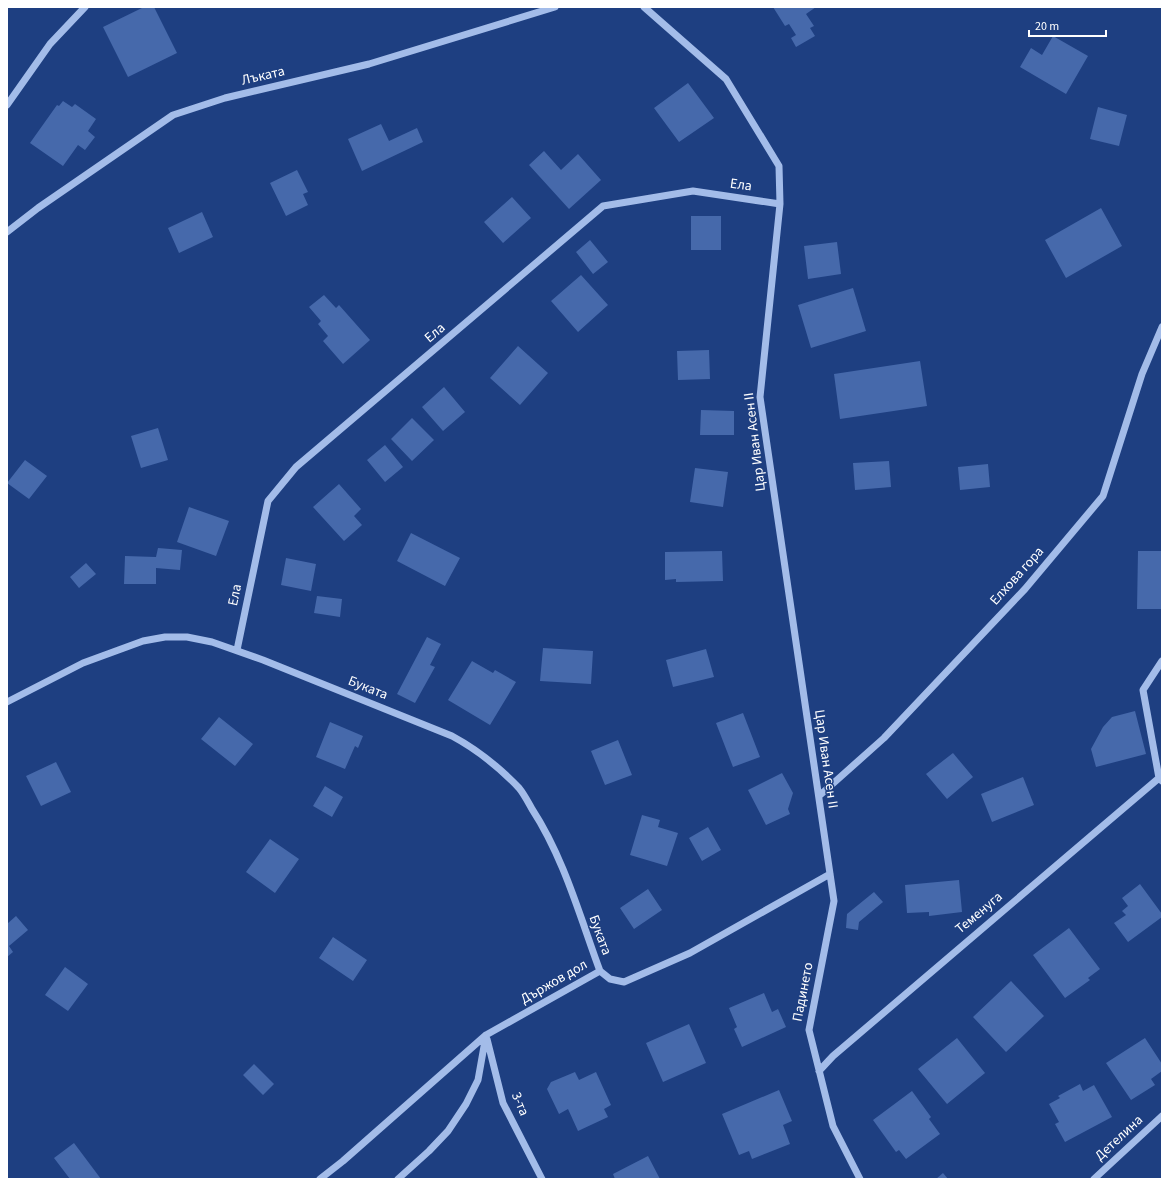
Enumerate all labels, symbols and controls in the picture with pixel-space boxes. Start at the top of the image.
scale bar [1029,12,1106,38]
text: 20 m [1035,18,1059,35]
street label: Лъката [239,61,287,91]
street label: Ела [729,174,753,196]
street label: Ела [420,318,450,348]
street label: Цар Иван Асен II [739,391,771,493]
street label: Елхова гора [985,542,1049,610]
street label: Ела [223,582,247,608]
street label: Буката [345,671,391,705]
street label: Цар Иван Асен II [809,708,843,810]
street label: Теменуга [951,887,1007,939]
street label: Буката [584,912,616,958]
street label: Държов дол [517,955,591,1009]
street label: Падинето [787,961,819,1023]
street label: 3-та [506,1089,534,1119]
street label: Детелина [1090,1110,1148,1166]

